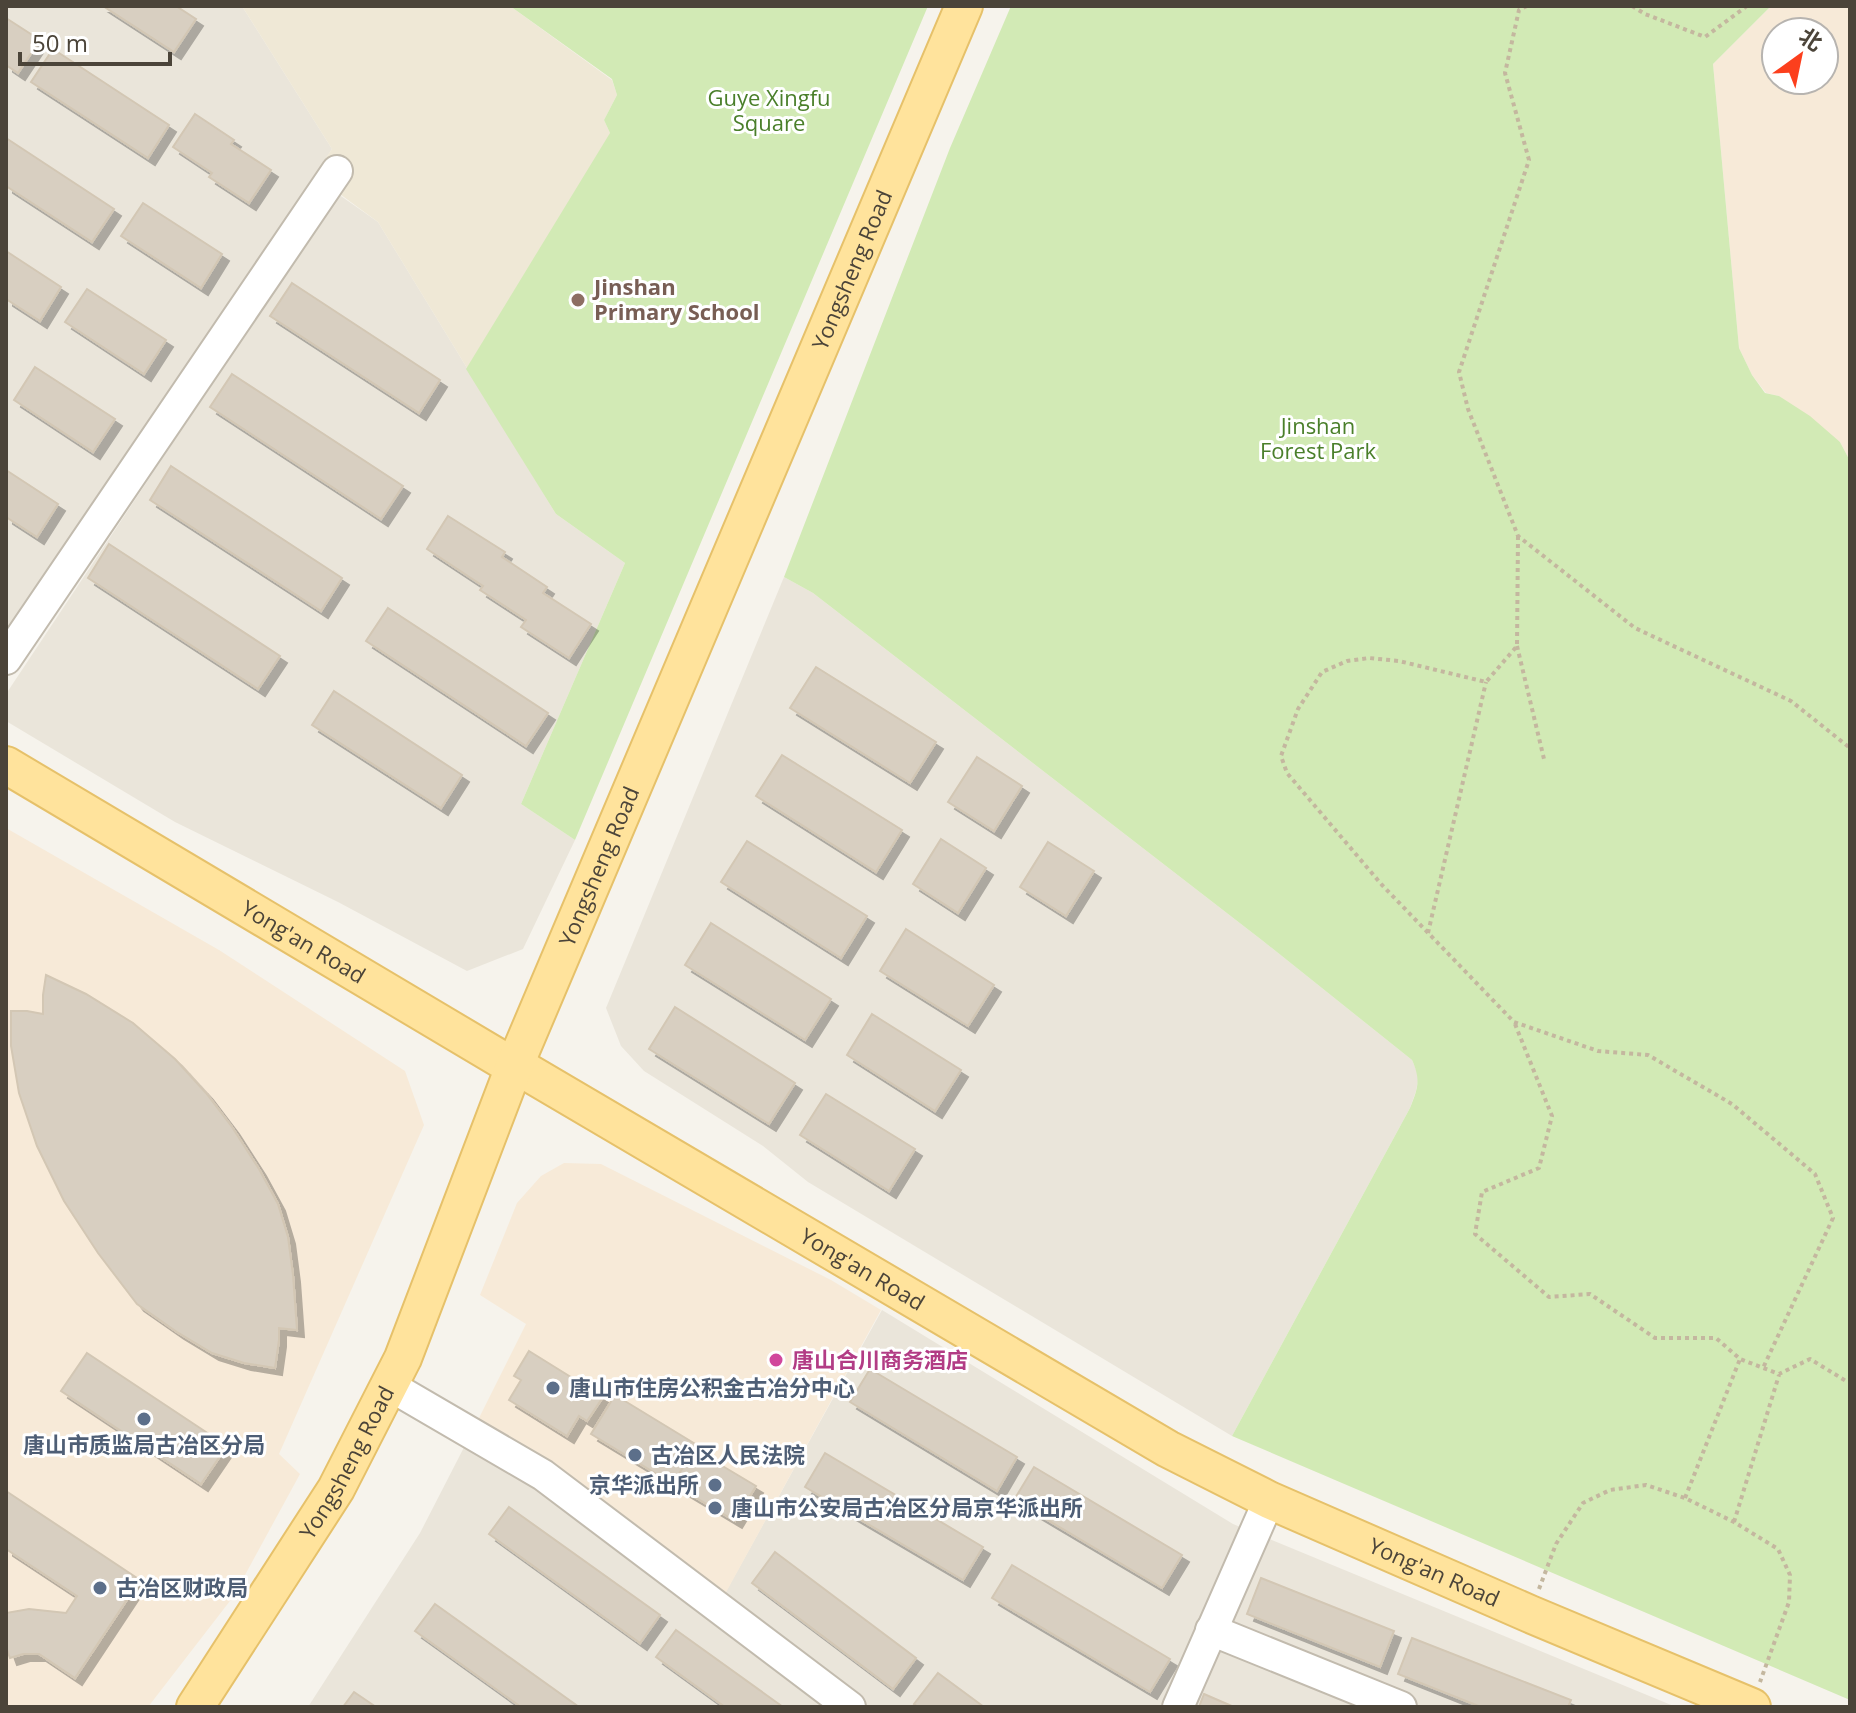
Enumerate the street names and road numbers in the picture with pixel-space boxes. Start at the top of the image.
street label: Yongsheng Road [804,185,898,354]
street label: Yongsheng Road [551,782,645,951]
street label: Yong'an Road [236,892,372,990]
street label: Yong'an Road [795,1220,931,1317]
street label: Yongsheng Road [292,1380,400,1545]
street label: Yong'an Road [1365,1530,1505,1613]

